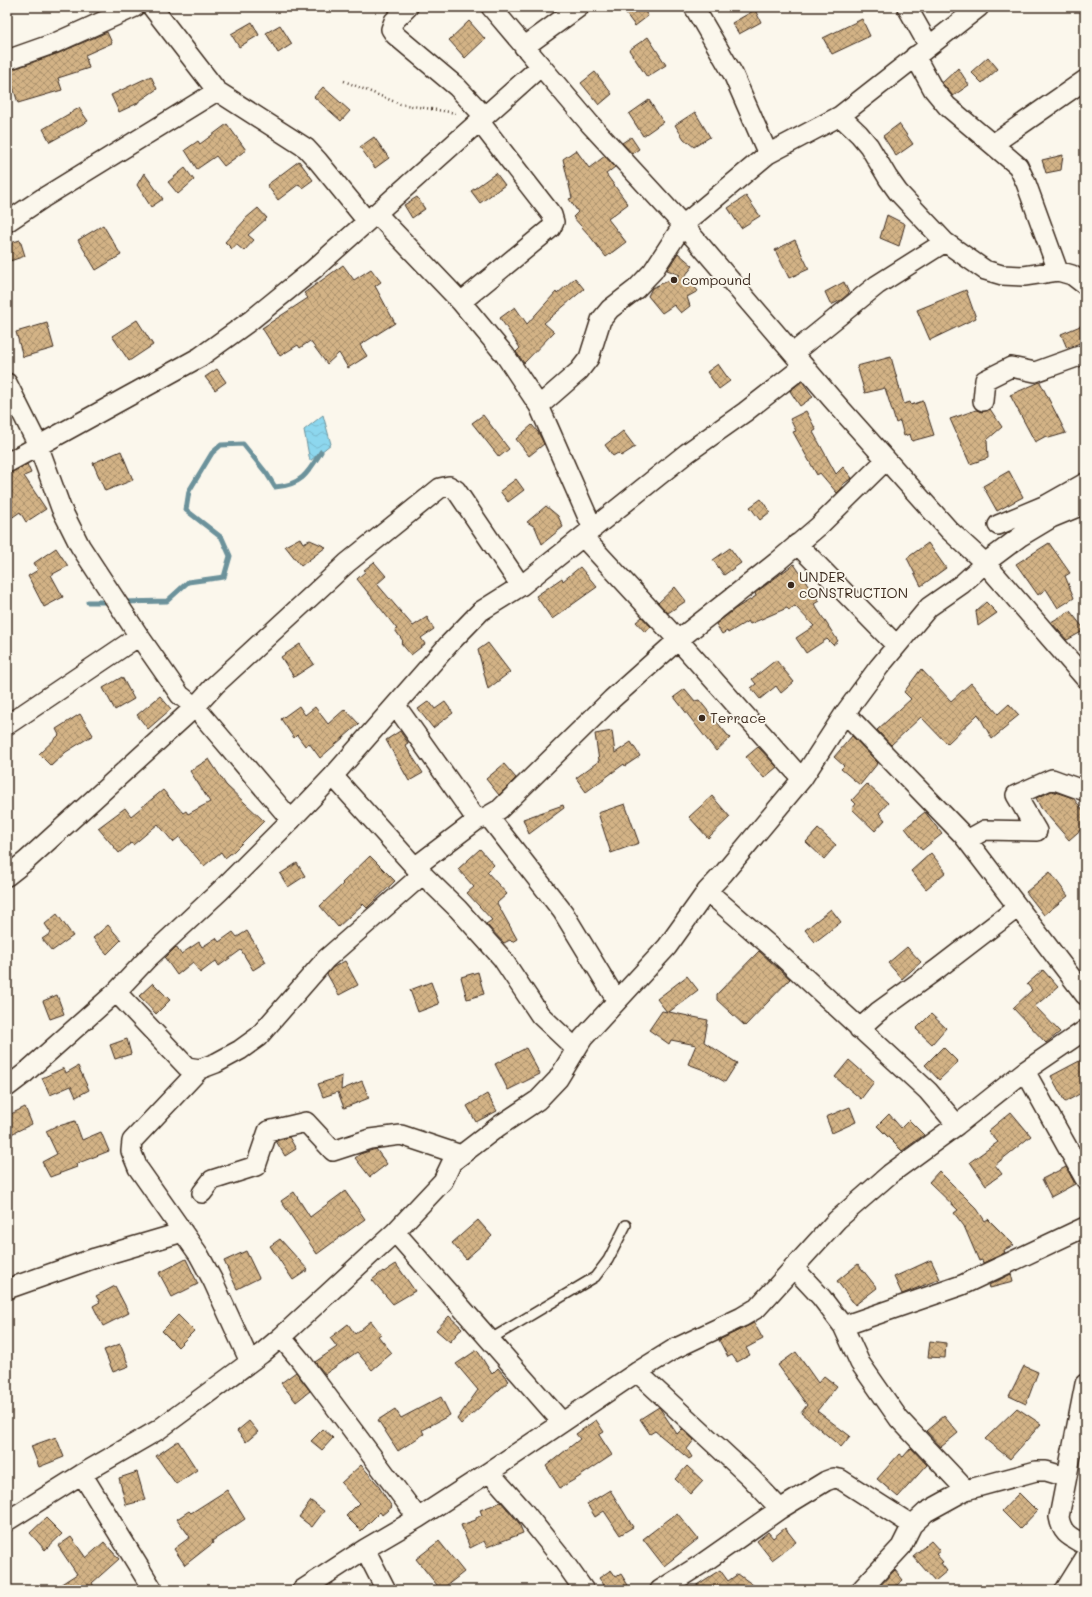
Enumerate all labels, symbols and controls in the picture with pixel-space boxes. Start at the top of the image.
place label: compound [682,270,751,289]
marker: compound [669,275,679,285]
place label: UNDER cONSTRUCTION [799,567,908,602]
marker: UNDER cONSTRUCTION [786,580,796,590]
place label: Terrace [710,708,766,727]
marker: Terrace [697,713,707,723]

